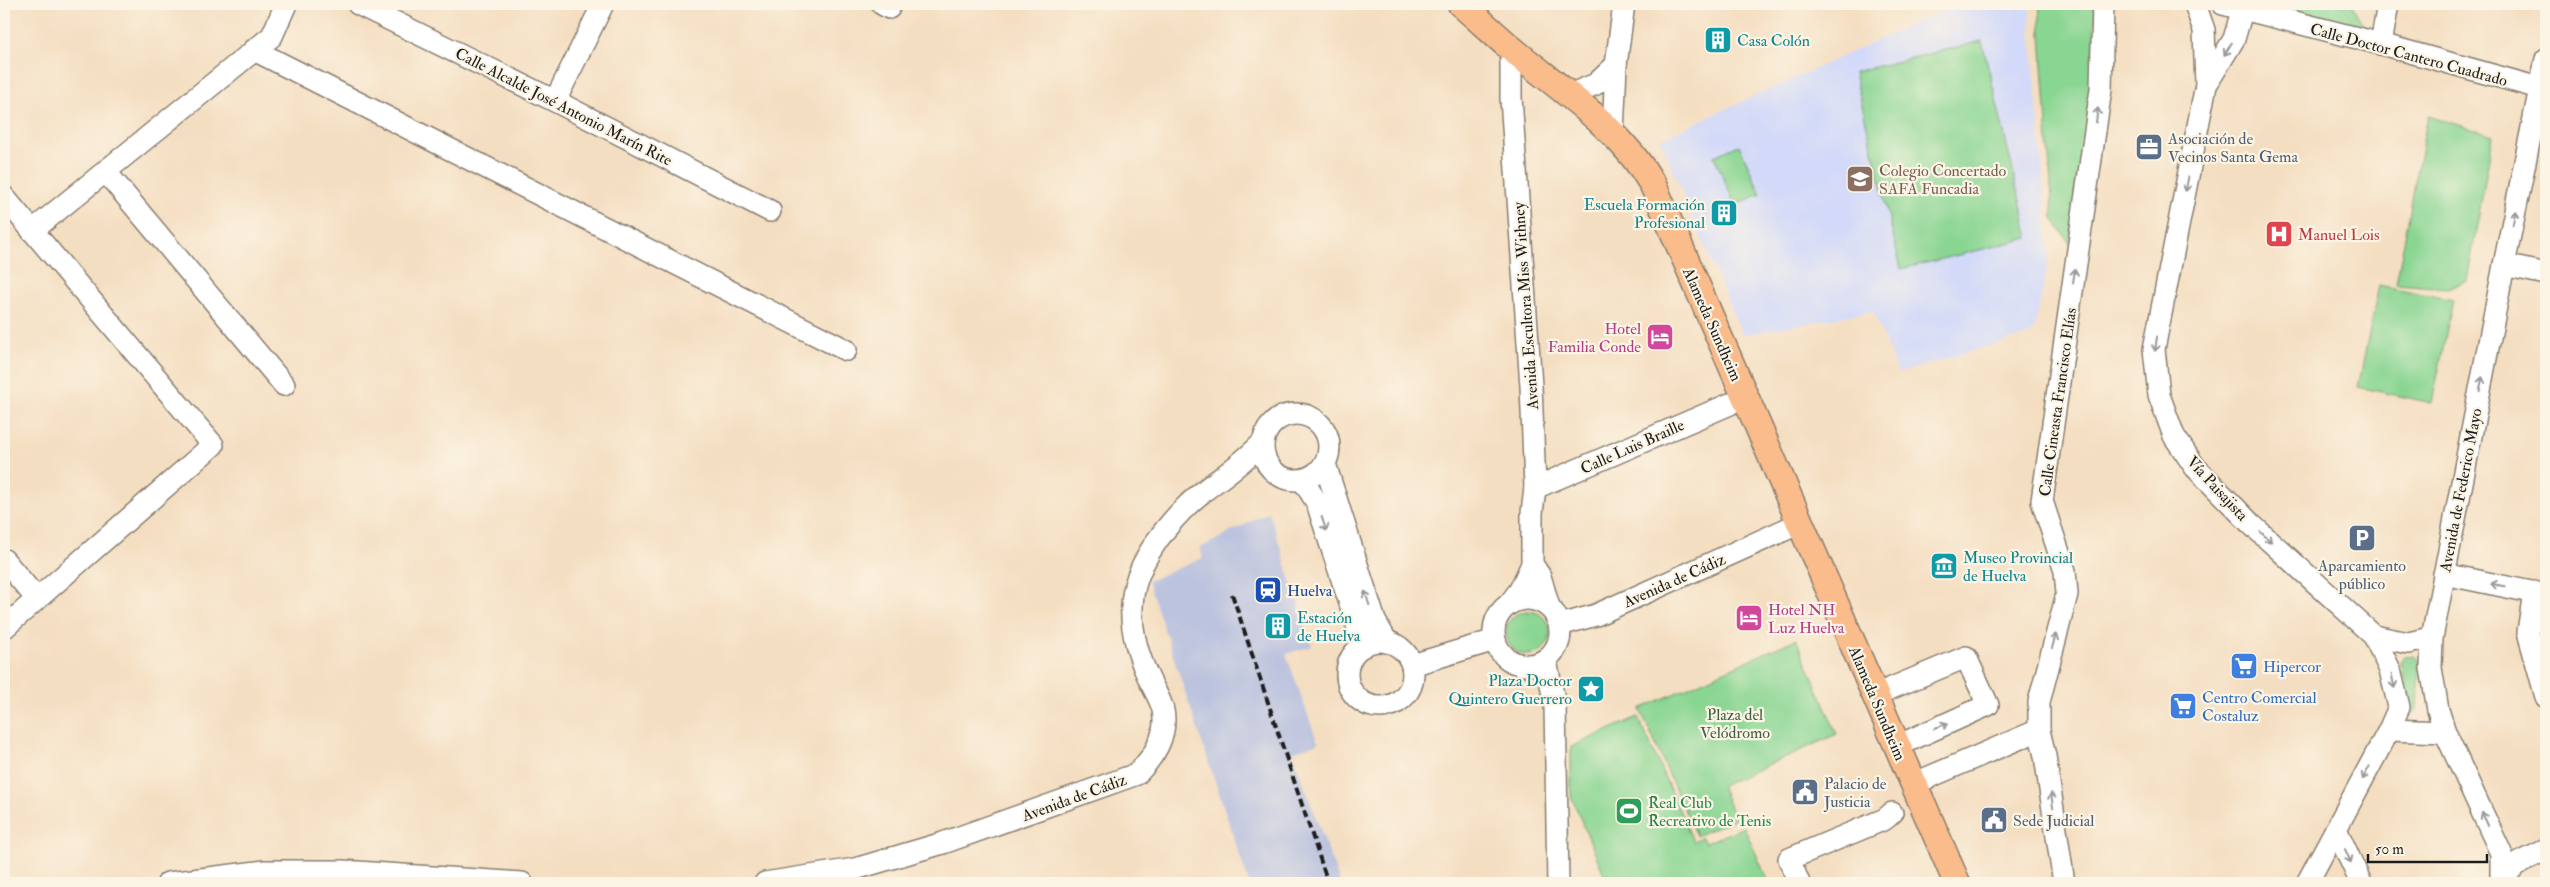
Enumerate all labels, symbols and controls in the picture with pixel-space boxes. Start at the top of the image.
street label: Calle Doctor Cantero Cuadrado [2308,19,2510,91]
building icon: Casa Colón [1703,25,1733,55]
place label: Casa Colón [1737,31,1810,51]
one-way arrow [2222,41,2232,55]
street label: Calle Alcalde José Antonio Marín Rite [451,43,676,172]
one-way arrow [2092,108,2102,124]
place label: Asociación de Vecinos Santa Gema [2167,129,2298,167]
office icon: Asociación de Vecinos Santa Gema [2134,132,2164,162]
place label: Colegio Concertado SAFA Funcadia [1879,161,2007,199]
school or university icon: Colegio Concertado SAFA Funcadia [1845,164,1875,194]
one-way arrow [2181,176,2191,192]
place label: Escuela Formación Profesional [1584,195,1705,233]
building icon: Escuela Formación Profesional [1709,198,1739,228]
street label: Avenida Escultora Miss Withney [1509,201,1543,411]
one-way arrow [2510,210,2519,226]
hospital icon: Manuel Lois [2264,219,2294,249]
place label: Manuel Lois [2298,225,2380,245]
street label: Alameda Sundheim [1678,263,1746,385]
one-way arrow [2069,269,2079,285]
street label: Calle Cineasta Francisco Elías [2035,306,2081,498]
place label: Hotel Familia Conde [1548,319,1641,357]
hotel icon: Hotel Familia Conde [1645,322,1675,352]
one-way arrow [2151,336,2161,352]
one-way arrow [2476,376,2486,392]
street label: Avenida de Federico Mayo [2435,406,2487,575]
street label: Calle Luis Braille [1577,415,1688,479]
street label: Vía Paisajista [2182,452,2253,526]
one-way arrow [1319,516,1329,532]
parking icon: Aparcamiento público [2347,523,2377,553]
one-way arrow [2259,532,2272,543]
place label: Museo Provincial de Huelva [1963,548,2073,586]
street label: Avenida de Cádiz [1619,549,1729,613]
museum icon: Museo Provincial de Huelva [1929,551,1959,581]
place label: Aparcamiento público [2317,556,2406,595]
station icon: Huelva [1253,575,1283,605]
one-way arrow [2491,580,2507,589]
place label: Huelva [1287,581,1333,601]
one-way arrow [1362,590,1371,606]
place label: Hotel NH Luz Huelva [1768,600,1845,638]
hotel icon: Hotel NH Luz Huelva [1734,603,1764,633]
place label: Estación de Huelva [1297,608,1361,646]
building icon: Estación de Huelva [1263,611,1293,641]
one-way arrow [2050,633,2059,649]
street label: Alameda Sundheim [1844,642,1910,764]
supermarket icon: Hipercor [2229,651,2259,681]
place label: Hipercor [2263,657,2321,678]
place label: Plaza Doctor Quintero Guerrero [1448,671,1572,709]
one-way arrow [2389,672,2398,688]
place icon: Plaza Doctor Quintero Guerrero [1576,674,1606,704]
place label: Centro Comercial Costaluz [2202,688,2316,726]
supermarket icon: Centro Comercial Costaluz [2168,691,2198,721]
park label: Plaza del Velódromo [1700,705,1770,743]
one-way arrow [1933,721,1948,731]
one-way arrow [2361,765,2371,780]
street label: Avenida de Cádiz [1019,770,1129,826]
place label: Palacio de Justicia [1823,774,1887,813]
public building icon: Palacio de Justicia [1790,777,1820,807]
place label: Real Club Recreativo de Tenis [1648,793,1771,831]
one-way arrow [2047,793,2057,809]
sports icon: Real Club Recreativo de Tenis [1614,796,1644,826]
public building icon: Sede Judicial [1979,805,2009,835]
place label: Sede Judicial [2013,811,2094,832]
one-way arrow [2480,812,2490,827]
scale bar [2368,832,2486,864]
text: 50 m [2375,840,2404,859]
one-way arrow [2344,848,2354,863]

